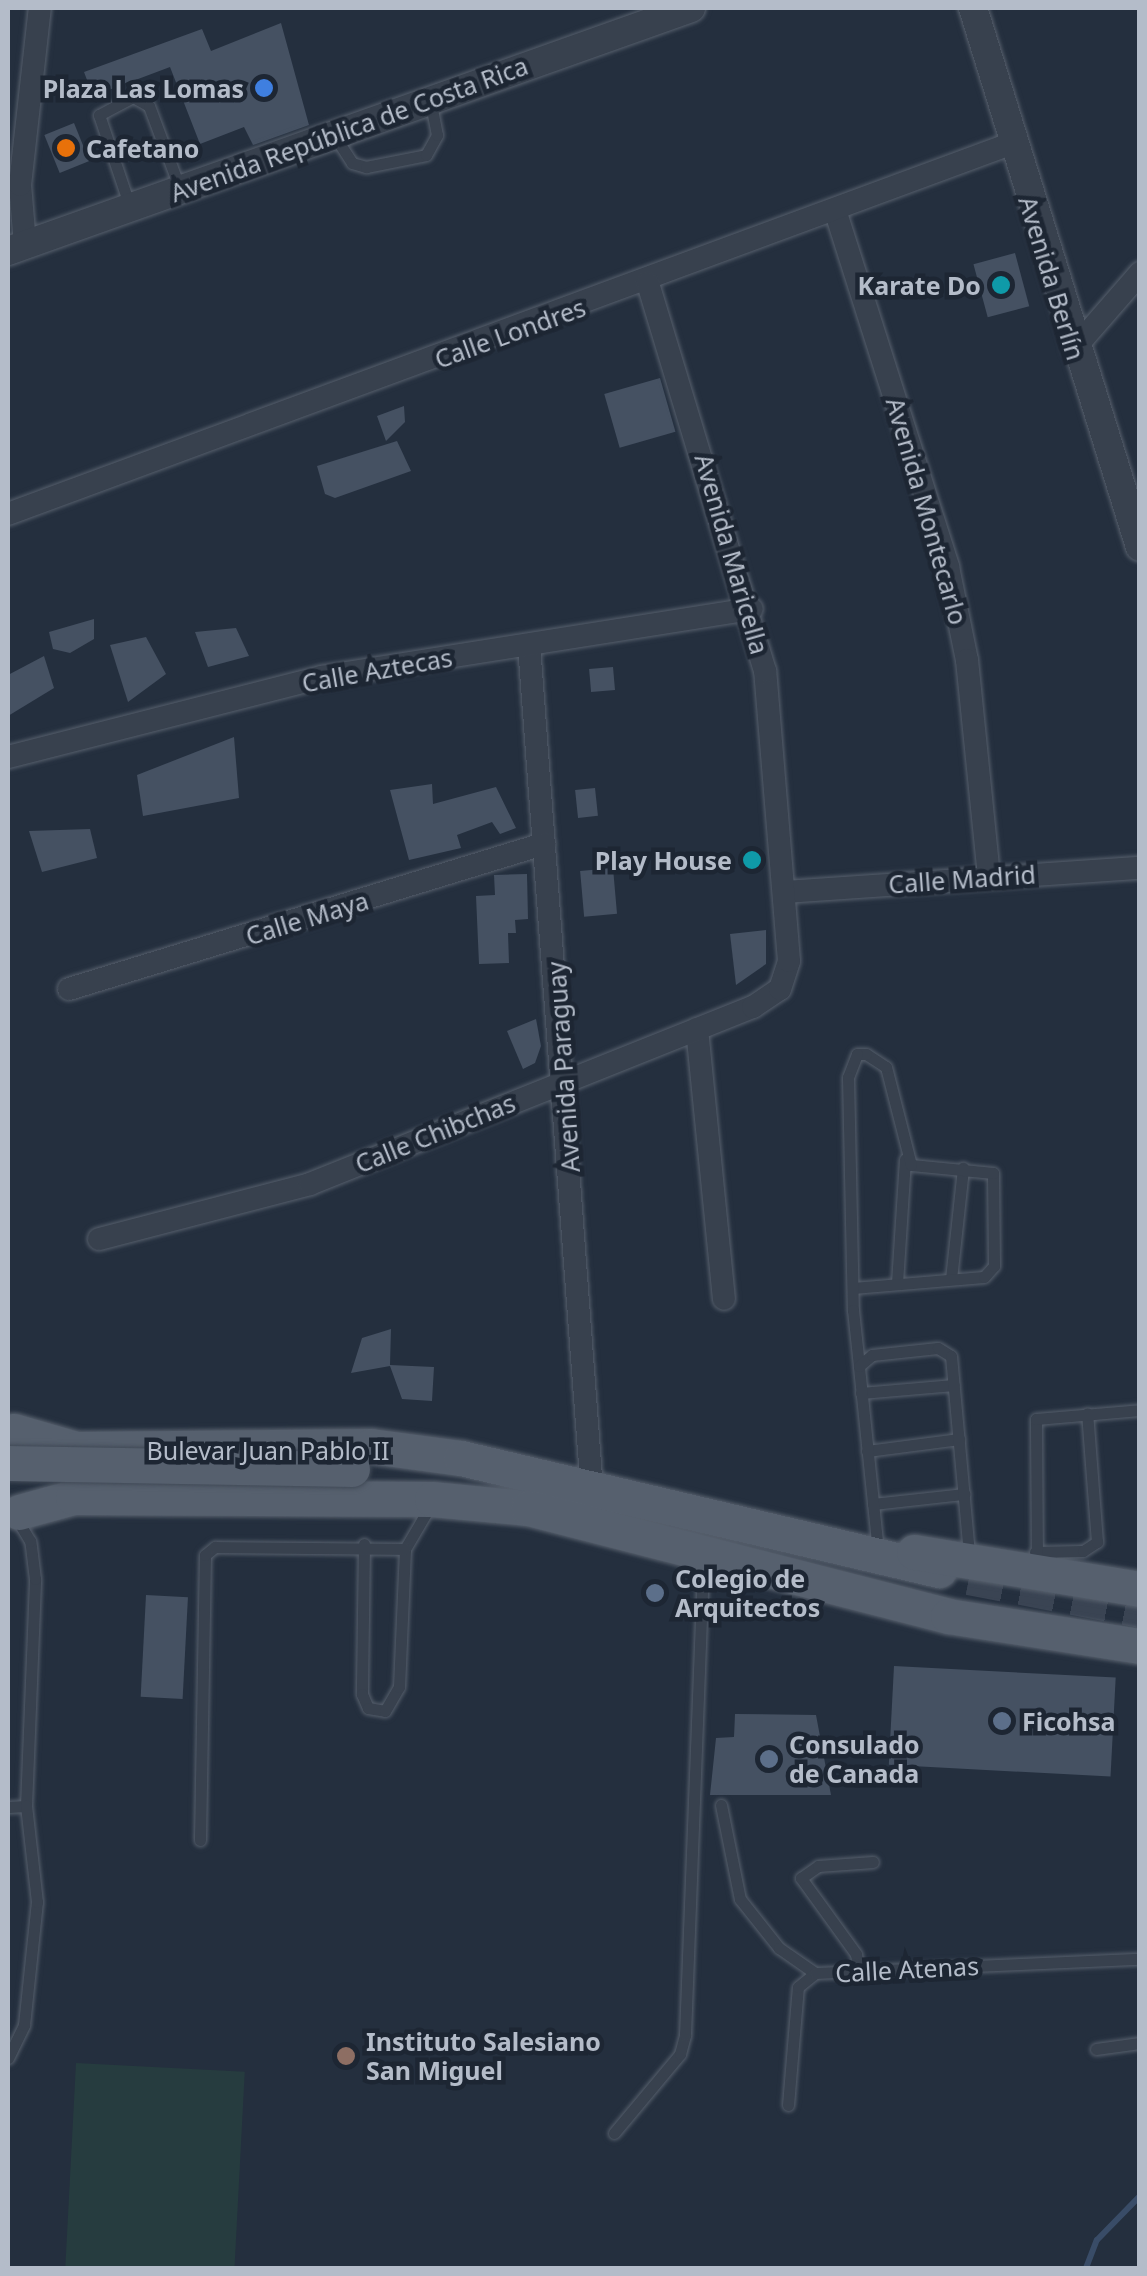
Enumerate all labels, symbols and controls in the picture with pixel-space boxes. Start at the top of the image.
street label: Avenida República de Costa Rica [166,50,532,208]
place label: Plaza Las Lomas [43,73,244,103]
marker: Plaza Las Lomas [253,77,275,99]
place label: Cafetano [86,133,199,163]
marker: Cafetano [55,137,77,159]
street label: Avenida Berlín [1013,193,1091,363]
place label: Karate Do [858,270,981,300]
marker: Karate Do [990,274,1012,296]
street label: Calle Londres [431,292,589,374]
street label: Avenida Montecarlo [880,394,974,628]
street label: Avenida Maricella [689,450,775,658]
street label: Calle Aztecas [299,642,455,698]
place label: Play House [595,845,732,875]
marker: Play House [741,849,763,871]
street label: Calle Madrid [887,859,1037,899]
street label: Calle Maya [242,885,372,951]
street label: Avenida Paraguay [541,961,585,1173]
street label: Calle Chibchas [351,1087,519,1179]
street label: Bulevar Juan Pablo II [146,1435,390,1465]
place label: Colegio de Arquitectos [675,1564,820,1623]
marker: Colegio de Arquitectos [644,1582,666,1604]
place label: Ficohsa [1022,1706,1115,1736]
marker: Ficohsa [991,1710,1013,1732]
place label: Consulado de Canada [789,1730,920,1789]
marker: Consulado de Canada [758,1748,780,1770]
street label: Calle Atenas [834,1950,980,1988]
place label: Instituto Salesiano San Miguel [366,2027,601,2086]
marker: Instituto Salesiano San Miguel [335,2045,357,2067]

